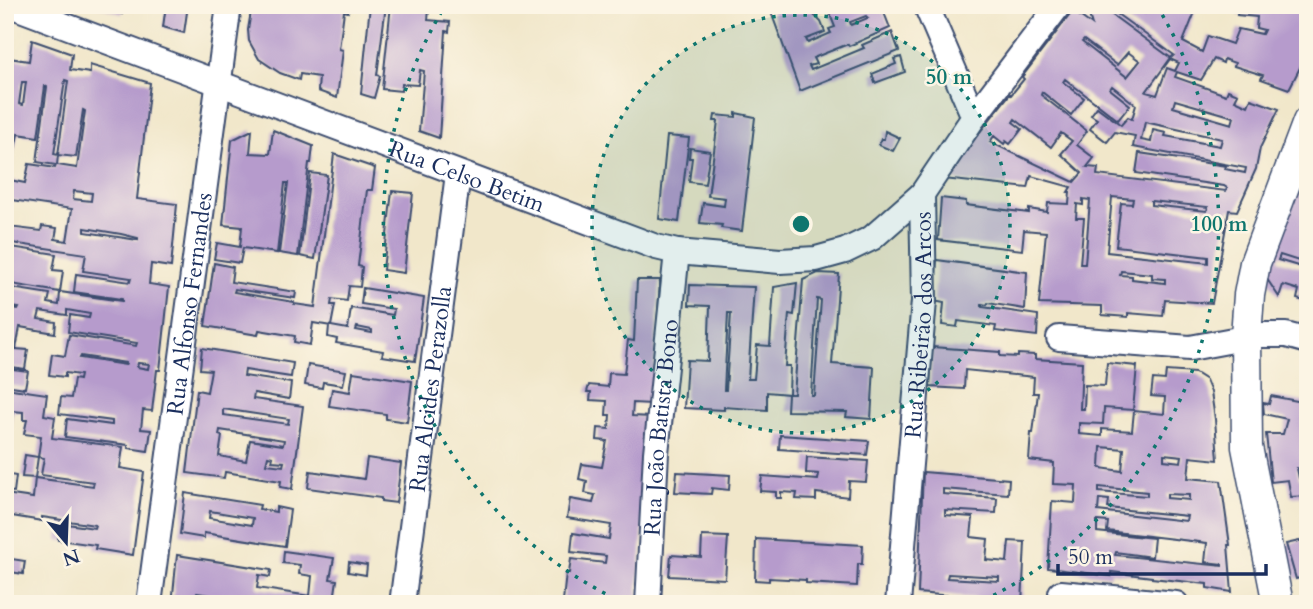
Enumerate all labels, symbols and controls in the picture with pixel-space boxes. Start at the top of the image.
text: 50 m [926,63,973,92]
street label: Rua Celso Betim [385,133,550,220]
street label: Rua Alfonso Fernandes [159,190,219,417]
text: 100 m [1190,210,1248,239]
street label: Rua Ribeirão dos Arcos [897,211,940,440]
centre of rings [789,212,813,236]
street label: Rua Alcides Perazolla [401,284,459,494]
street label: Rua João Batista Bono [636,318,685,537]
north arrow [32,508,102,578]
scale bar [1058,532,1266,576]
text: N [59,542,83,572]
text: 50 m [1068,543,1113,572]

